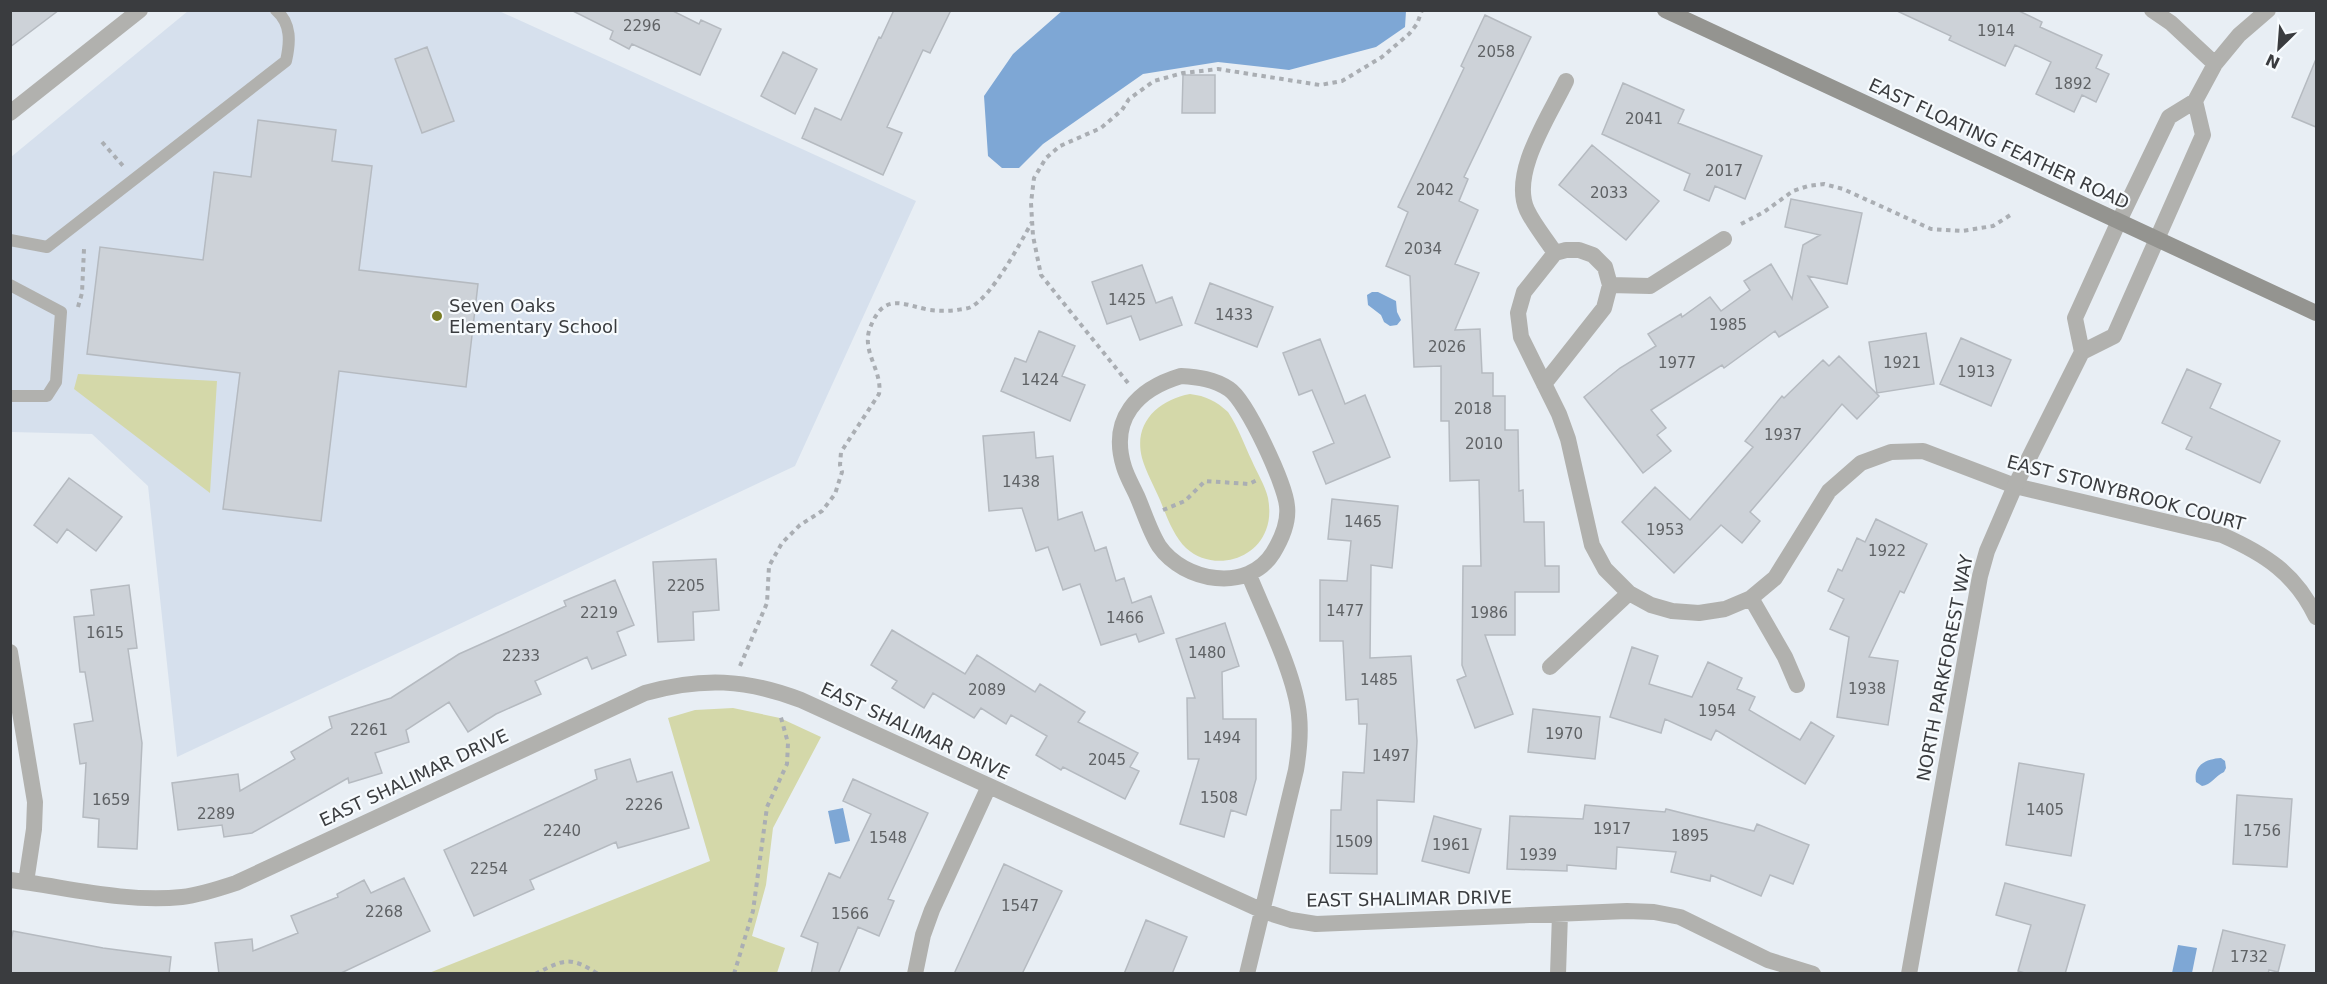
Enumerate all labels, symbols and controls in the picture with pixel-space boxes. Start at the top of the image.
house number: 2296 [623,17,661,35]
north arrow [2249,18,2309,78]
house number: 1914 [1977,22,2015,40]
house number: 2058 [1477,43,1515,61]
text: N [2263,50,2283,73]
street label: EAST FLOATING FEATHER ROAD [1866,74,2133,213]
house number: 1892 [2054,75,2092,93]
house number: 2041 [1625,110,1663,128]
house number: 2017 [1705,162,1743,180]
house number: 2042 [1416,181,1454,199]
house number: 2033 [1590,184,1628,202]
house number: 2034 [1404,240,1442,258]
house number: 1425 [1108,291,1146,309]
place label: Seven Oaks Elementary School [449,295,618,337]
house number: 1433 [1215,306,1253,324]
marker: Seven Oaks Elementary School [430,309,444,323]
house number: 1985 [1709,316,1747,334]
house number: 2026 [1428,338,1466,356]
house number: 1977 [1658,354,1696,372]
house number: 1921 [1883,354,1921,372]
house number: 1913 [1957,363,1995,381]
house number: 1424 [1021,371,1059,389]
house number: 2018 [1454,400,1492,418]
house number: 1937 [1764,426,1802,444]
house number: 2010 [1465,435,1503,453]
street label: EAST STONYBROOK COURT [2005,451,2248,535]
house number: 1438 [1002,473,1040,491]
house number: 1465 [1344,513,1382,531]
house number: 1953 [1646,521,1684,539]
house number: 1922 [1868,542,1906,560]
street label: NORTH PARKFOREST WAY [1912,552,1977,783]
house number: 2205 [667,577,705,595]
house number: 1477 [1326,602,1364,620]
house number: 2219 [580,604,618,622]
house number: 1986 [1470,604,1508,622]
house number: 1466 [1106,609,1144,627]
house number: 1615 [86,624,124,642]
house number: 1480 [1188,644,1226,662]
house number: 2233 [502,647,540,665]
house number: 1485 [1360,671,1398,689]
street label: EAST SHALIMAR DRIVE [817,678,1013,784]
house number: 1938 [1848,680,1886,698]
house number: 2089 [968,681,1006,699]
house number: 1954 [1698,702,1736,720]
house number: 2261 [350,721,388,739]
street label: EAST SHALIMAR DRIVE [316,725,512,831]
house number: 1970 [1545,725,1583,743]
house number: 1494 [1203,729,1241,747]
house number: 1497 [1372,747,1410,765]
house number: 2045 [1088,751,1126,769]
house number: 1508 [1200,789,1238,807]
house number: 1659 [92,791,130,809]
house number: 2226 [625,796,663,814]
house number: 1405 [2026,801,2064,819]
house number: 2289 [197,805,235,823]
house number: 1917 [1593,820,1631,838]
house number: 2240 [543,822,581,840]
house number: 1756 [2243,822,2281,840]
house number: 1895 [1671,827,1709,845]
house number: 1548 [869,829,907,847]
house number: 1509 [1335,833,1373,851]
house number: 1961 [1432,836,1470,854]
house number: 1939 [1519,846,1557,864]
house number: 2254 [470,860,508,878]
street label: EAST SHALIMAR DRIVE [1306,886,1512,911]
house number: 1547 [1001,897,1039,915]
house number: 2268 [365,903,403,921]
house number: 1566 [831,905,869,923]
house number: 1732 [2230,948,2268,966]

